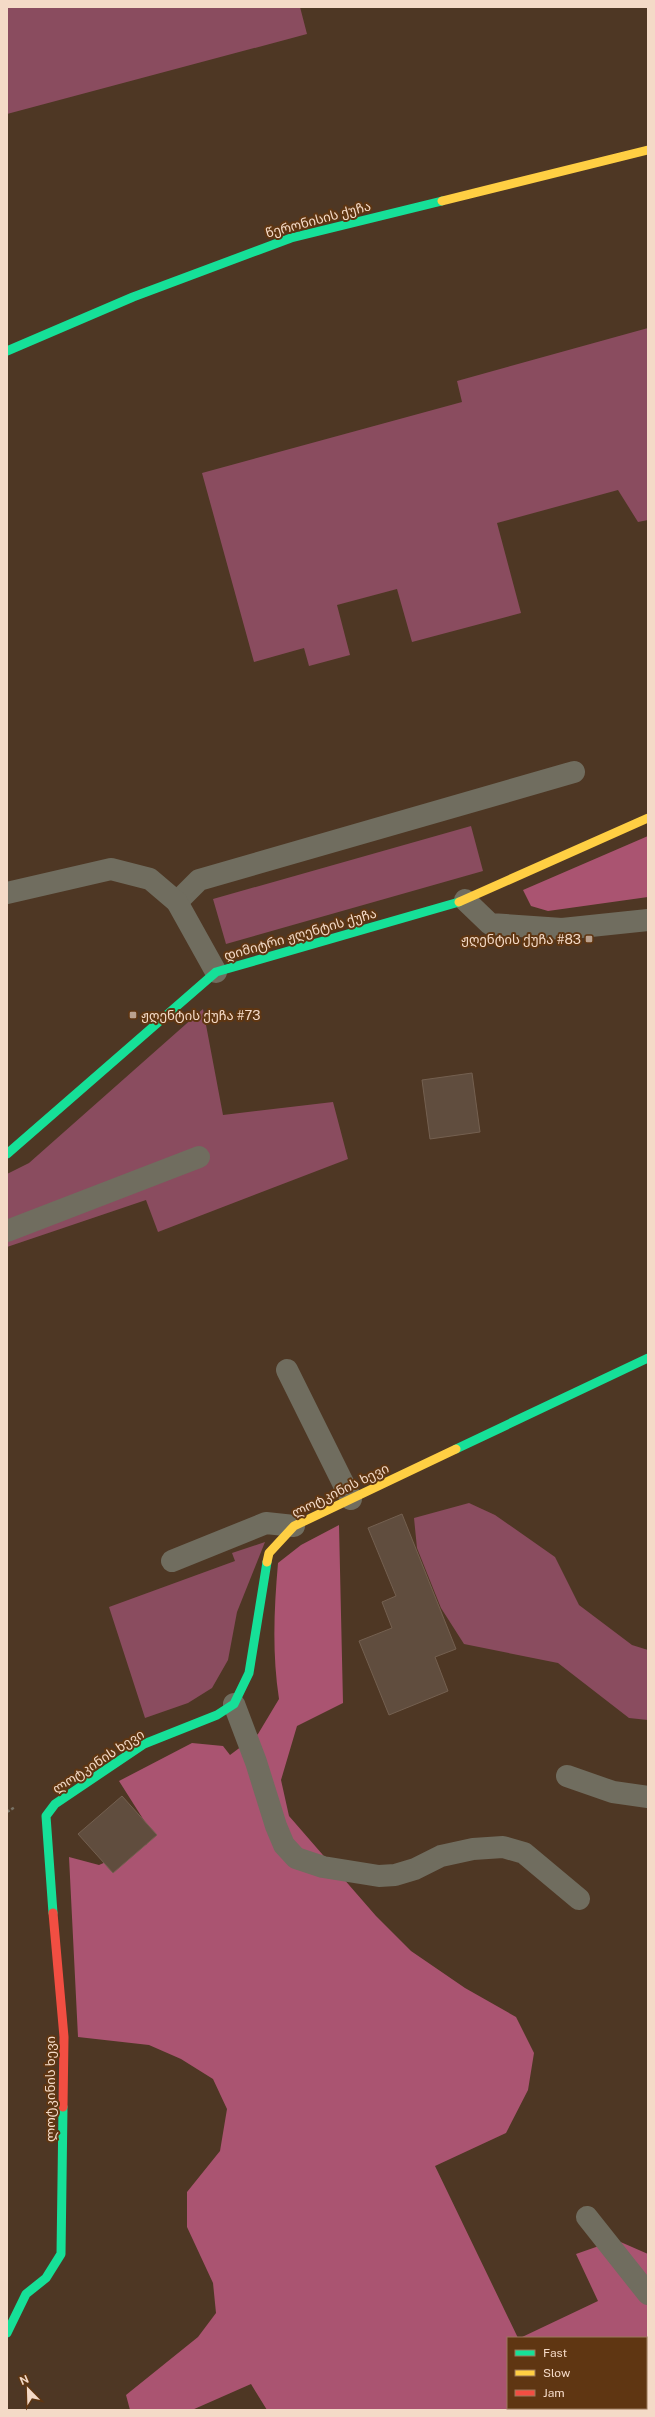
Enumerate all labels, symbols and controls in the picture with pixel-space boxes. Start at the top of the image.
street label: წერონისის ქუჩა [264,198,372,241]
street label: დიმიტრი ჟღენტის ქუჩა [222,906,378,964]
place label: ჟღენტის ქუჩა #83 [461,932,581,948]
marker: ჟღენტის ქუჩა #83 [584,934,594,944]
place label: ჟღენტის ქუჩა #73 [141,1008,260,1024]
marker: ჟღენტის ქუჩა #73 [128,1010,138,1020]
street label: ლოტკინის ხევი [289,1460,392,1521]
street label: ლოტკინის ხევი [50,1726,147,1797]
street label: ლოტკინის ხევი [43,2036,59,2142]
legend [507,2337,647,2409]
text: Fast [543,2346,568,2360]
text: Slow [543,2366,571,2380]
north arrow [8,2369,48,2409]
text: N [18,2373,30,2387]
text: Jam [543,2386,565,2400]

